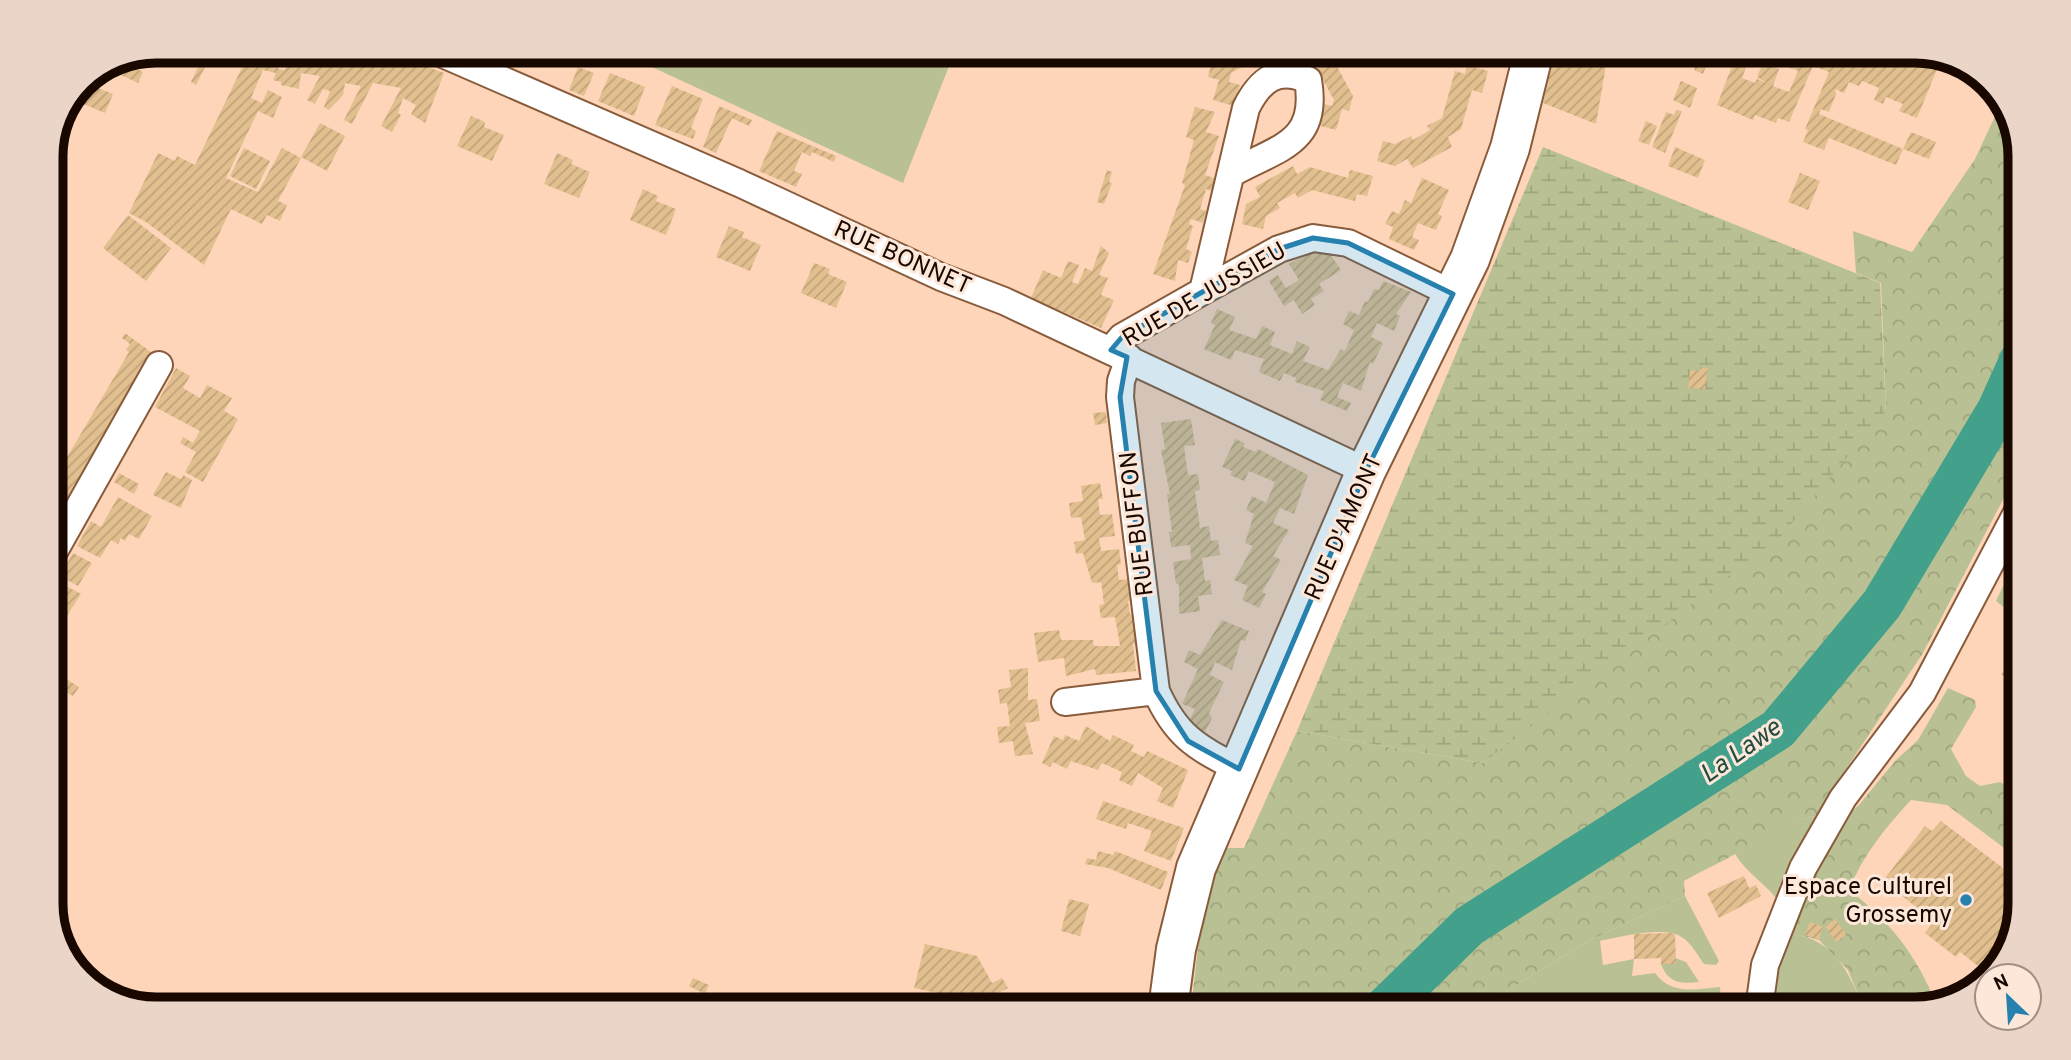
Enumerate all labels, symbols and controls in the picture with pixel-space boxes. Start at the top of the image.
street label: RUE BONNET [829,215,976,303]
street label: RUE DE JUSSIEU [1118,237,1292,355]
street label: RUE BUFFON [1114,450,1162,598]
street label: RUE D'AMONT [1299,450,1390,606]
water label: La Lawe [1695,712,1789,792]
place label: Espace Culturel Grossemy [1784,873,1952,931]
marker: Espace Culturel Grossemy [1958,892,1974,908]
north arrow [1973,962,2043,1032]
text: N [1990,970,2013,997]

